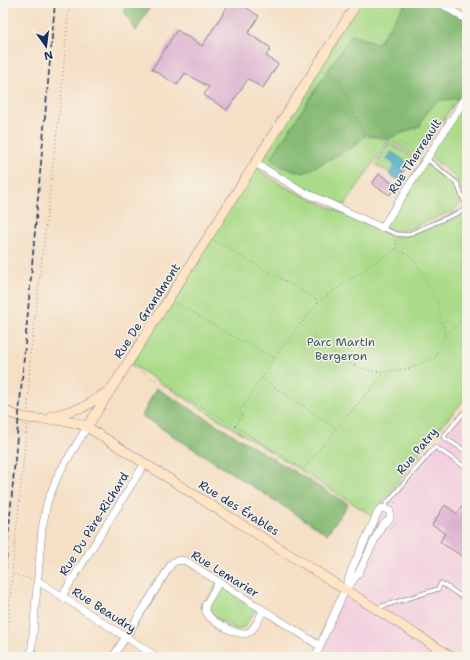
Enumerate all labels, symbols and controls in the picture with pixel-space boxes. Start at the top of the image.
north arrow [26,26,66,66]
text: N [42,47,54,64]
street label: Rue Therreault [385,115,445,197]
street label: Rue De Grandmont [110,260,184,362]
park label: Parc Martin Bergeron [307,334,375,364]
street label: Rue Patry [393,424,441,478]
street label: Rue Du Père-Richard [56,469,133,579]
street label: Rue des Érables [196,477,282,539]
street label: Rue Lemarier [188,547,262,601]
street label: Rue Beaudry [69,583,139,637]

